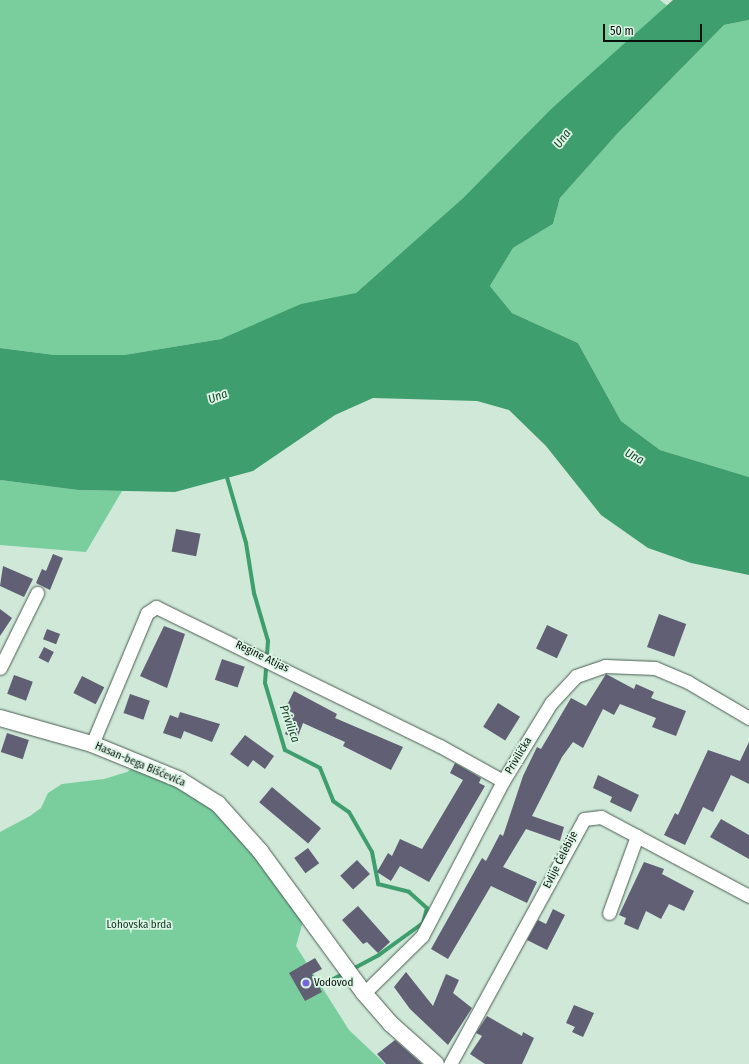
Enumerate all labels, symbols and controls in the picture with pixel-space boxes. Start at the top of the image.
scale bar [605,16,704,42]
text: 50 m [610,24,634,38]
water label: Una [551,127,575,151]
water label: Una [206,387,230,407]
water label: Una [622,446,646,468]
street label: Regine Atijas [233,638,291,676]
water label: Privilica [276,703,302,745]
street label: Privilička [503,735,535,777]
street label: Hasan-bega Bišćevića [93,740,187,790]
street label: Evlije Čelebije [541,829,581,891]
park label: Lohovska brda [106,918,172,932]
place label: Vodovod [314,976,353,990]
marker: Vodovod [301,978,311,988]

